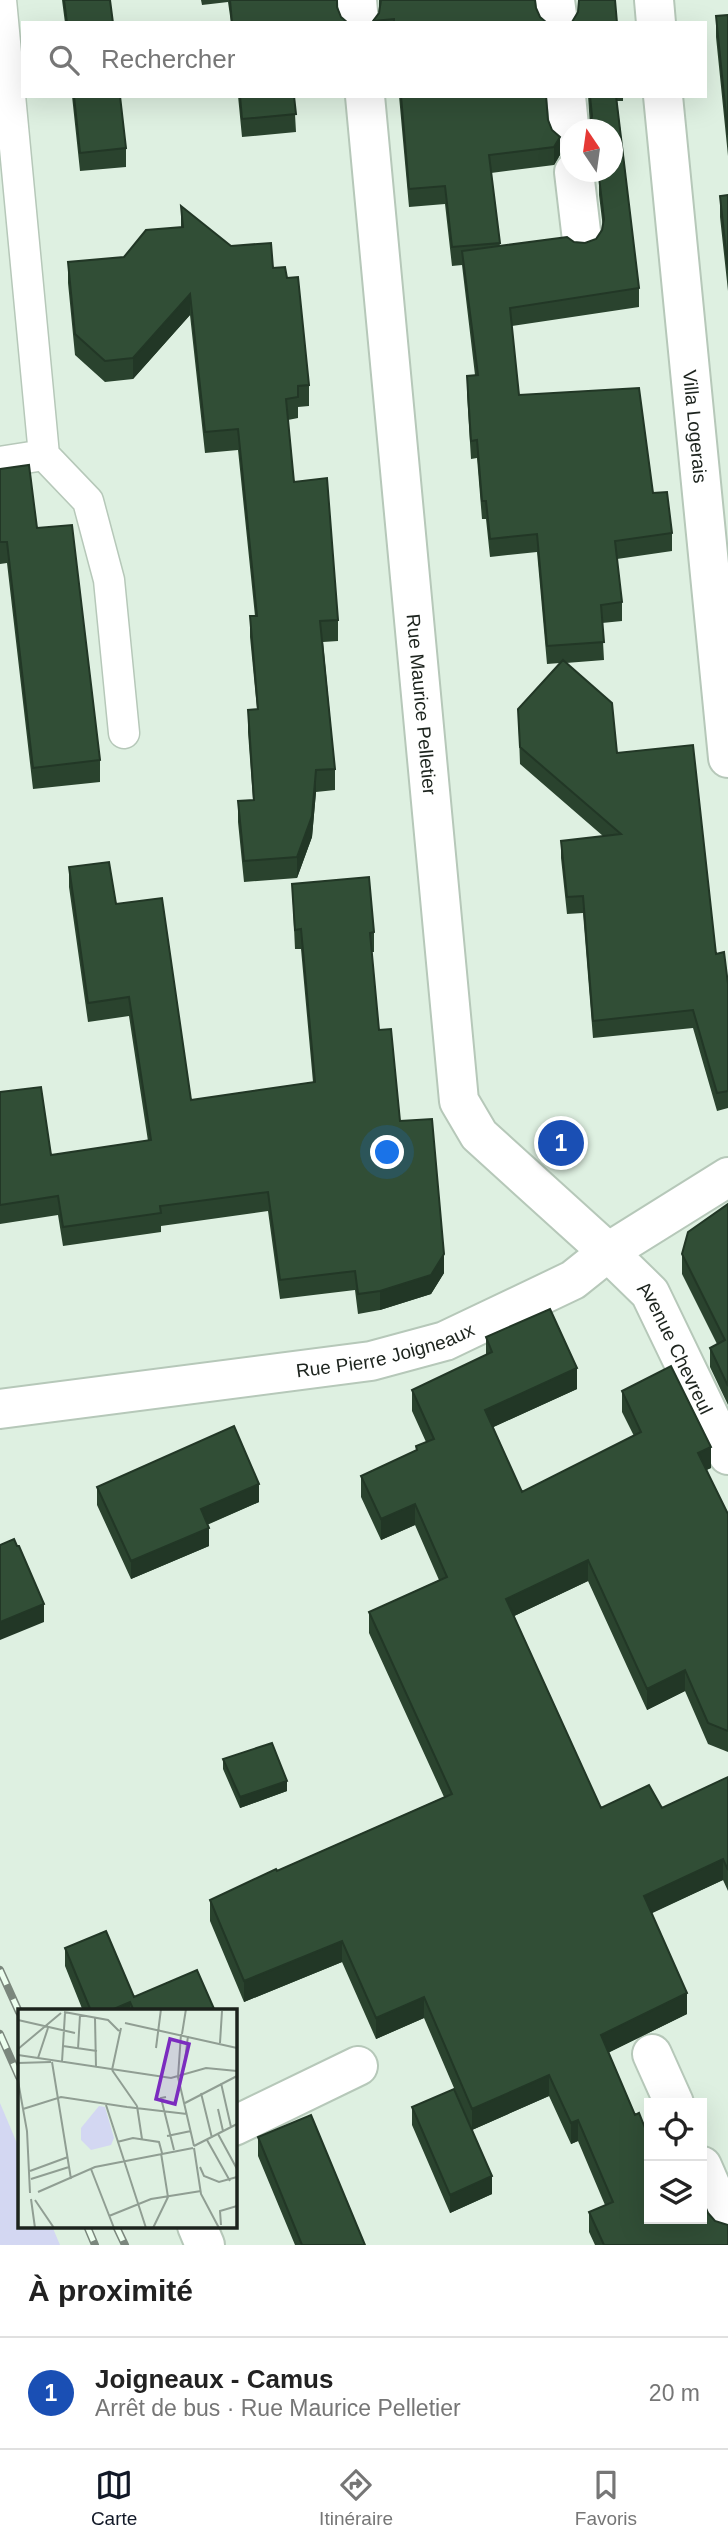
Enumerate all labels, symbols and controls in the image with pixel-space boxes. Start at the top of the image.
search box [21,21,707,98]
icon: search [45,41,83,79]
text: Rechercher [101,44,235,74]
north arrow [560,119,623,182]
street label: Villa Logerais [679,369,711,484]
street label: Rue Maurice Pelletier [403,613,441,797]
pin: 1 [538,1117,584,1169]
your location [370,1135,404,1169]
street label: Avenue Chevreul [634,1277,717,1417]
street label: Rue Pierre Joigneaux [295,1318,478,1381]
inset map [18,2009,236,2228]
map controls [644,2098,707,2224]
button: locate [644,2098,707,2161]
button: layers [644,2161,707,2224]
text: À proximité [28,2274,193,2307]
text: Joigneaux - Camus [95,2364,333,2394]
text: 1 [45,2380,57,2406]
text: 20 m [649,2380,700,2406]
text: Arrêt de bus · Rue Maurice Pelletier [95,2395,461,2421]
tab: Carte [91,2466,137,2530]
tab: Itinéraire [319,2466,393,2530]
tab: Favoris [575,2466,637,2530]

